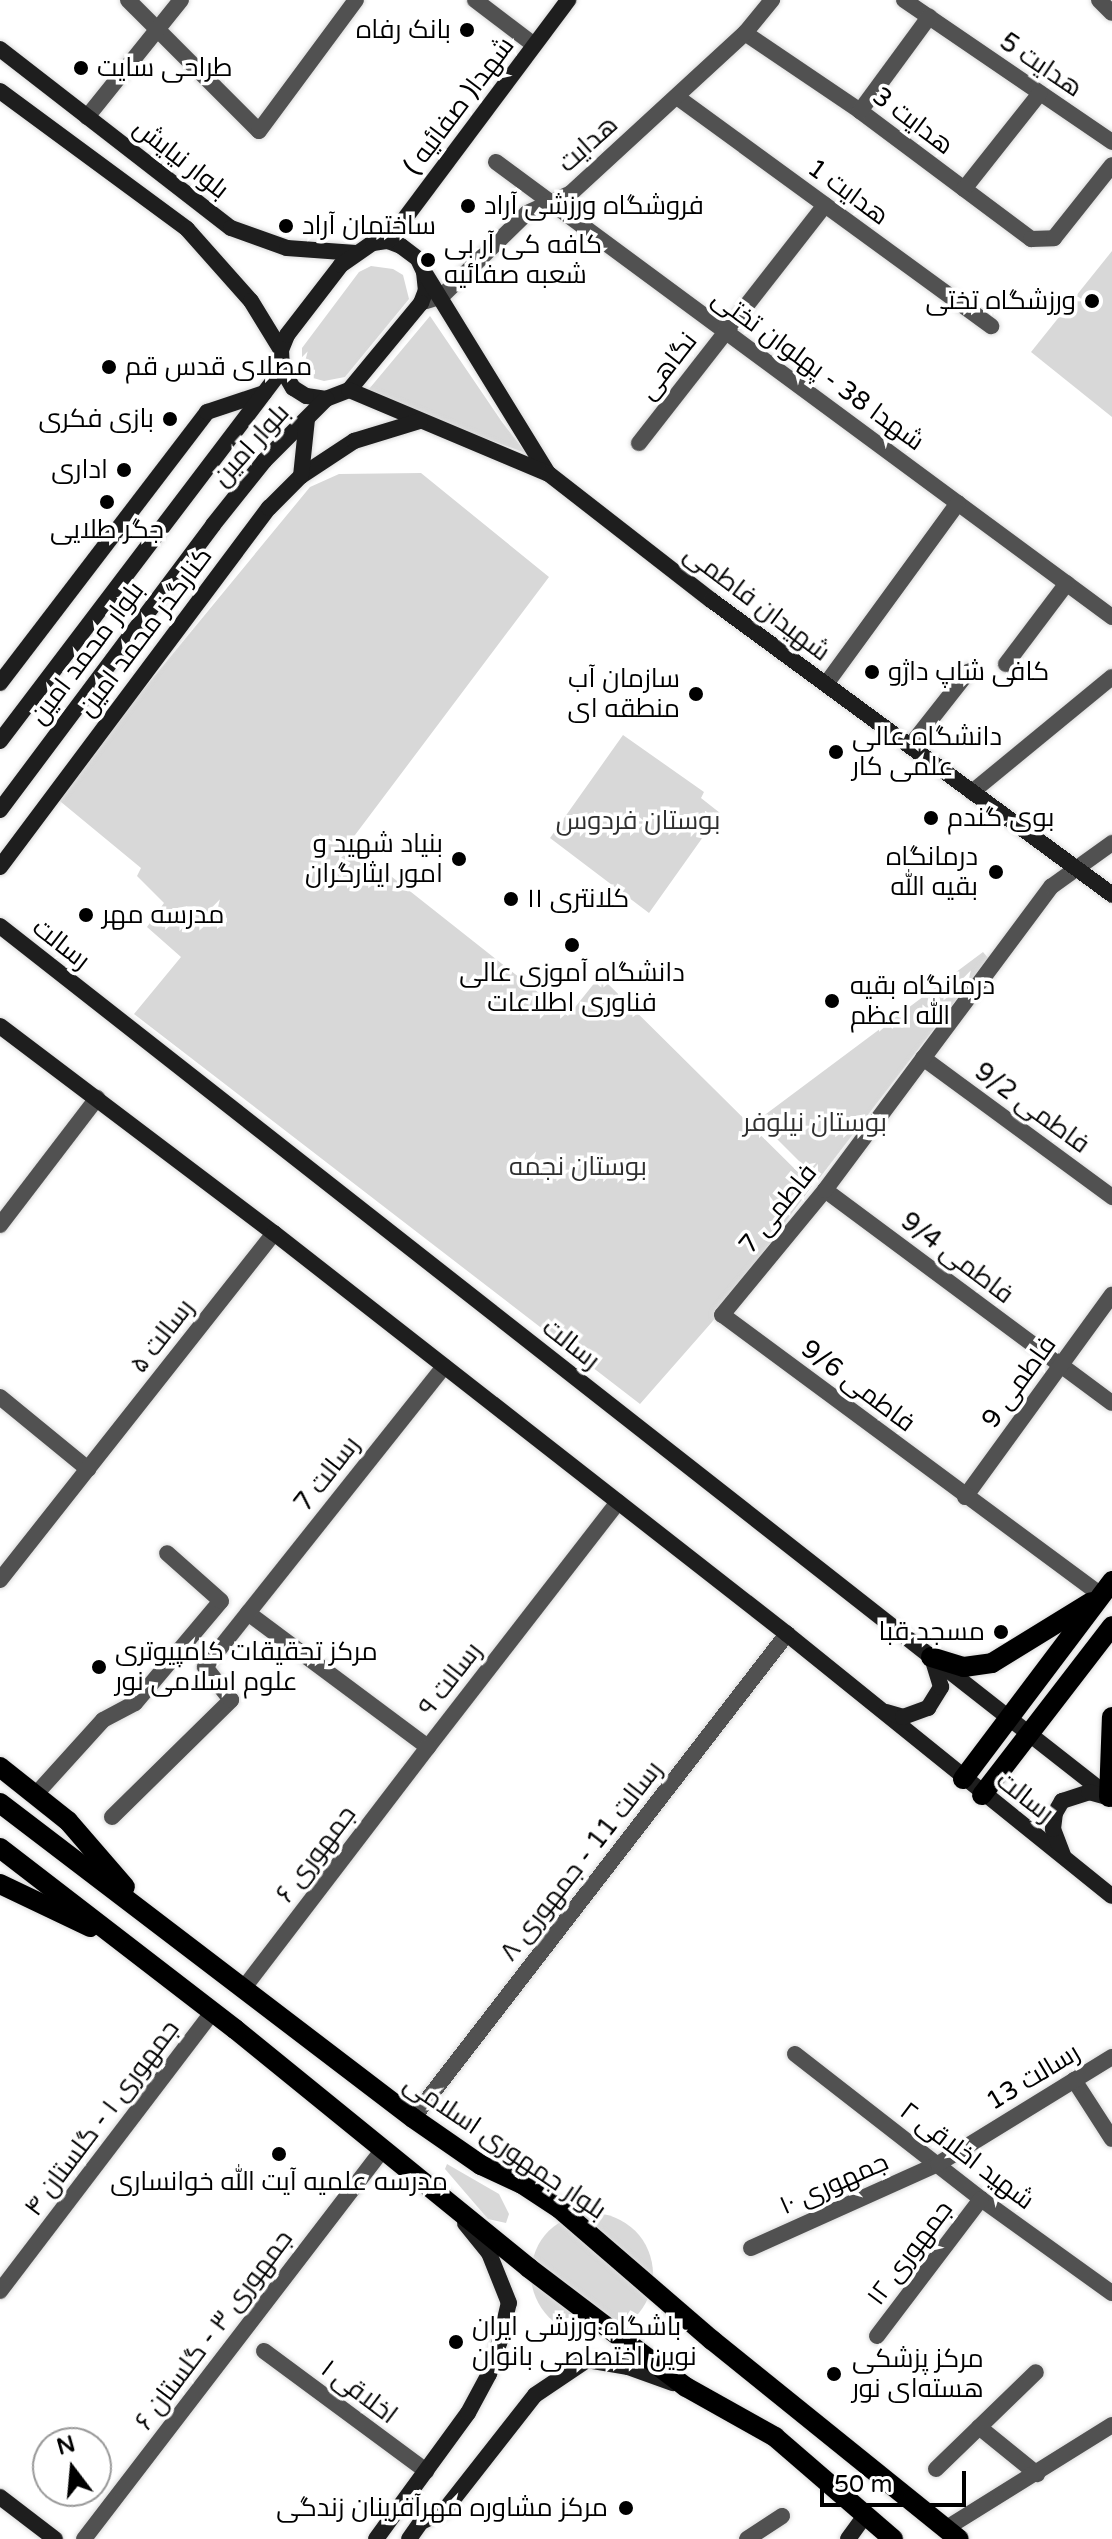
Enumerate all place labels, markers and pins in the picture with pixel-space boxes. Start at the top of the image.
place label: بانک رفاه [356,14,451,46]
marker: بانک رفاه [458,21,476,39]
place label: طراحی سایت [97,52,233,84]
marker: طراحی سایت [72,59,90,77]
place label: فروشگاه ورزشی آراد [484,190,704,222]
marker: فروشگاه ورزشی آراد [459,197,477,215]
place label: ساختمان آراد [302,210,436,242]
marker: ساختمان آراد [277,217,295,235]
place label: کافه کی آر بی شعبه صفائیه [444,229,602,290]
marker: کافه کی آر بی شعبه صفائیه [419,251,437,269]
place label: ورزشگاه تختی [925,285,1076,317]
marker: ورزشگاه تختی [1083,292,1101,310]
place label: مصلای قدس قم [125,351,312,383]
marker: مصلای قدس قم [100,358,118,376]
place label: بازی فکری [39,403,154,435]
marker: بازی فکری [161,410,179,428]
place label: اداری [51,454,108,486]
marker: اداری [115,461,133,479]
marker: جگر طلایی [98,493,116,511]
place label: جگر طلایی [50,514,164,546]
place label: کافی شاپ داژو [888,656,1049,688]
place label: سازمان آب منطقه ای [567,663,680,724]
marker: کافی شاپ داژو [863,663,881,681]
marker: سازمان آب منطقه ای [687,685,705,703]
place label: دانشگاه عالی علمی کار [852,721,1002,782]
marker: دانشگاه عالی علمی کار [827,743,845,761]
place label: بوی گندم [947,802,1054,834]
marker: بوی گندم [922,809,940,827]
place label: بنیاد شهید و امور ایثارگران [305,828,443,890]
place label: درمانگاه بقیه الله [886,841,978,902]
marker: بنیاد شهید و امور ایثارگران [450,850,468,868]
marker: درمانگاه بقیه الله [985,861,1007,883]
place label: کلانتری ۱۱ [527,883,629,915]
marker: کلانتری ۱۱ [502,890,520,908]
place label: مدرسه مهر [102,899,224,931]
marker: مدرسه مهر [77,906,95,924]
marker: دانشگاه آموزی عالی فناوری اطلاعات [563,936,581,954]
place label: دانشگاه آموزی عالی فناوری اطلاعات [459,957,685,1018]
place label: درمانگاه بقیه الله اعظم [850,970,995,1032]
marker: درمانگاه بقیه الله اعظم [821,990,843,1012]
place label: مسجد قبا [879,1616,985,1648]
marker: مسجد قبا [992,1623,1010,1641]
place label: مرکز تحقیقات کامپیوتری علوم اسلامی نور [115,1636,378,1698]
marker: مرکز تحقیقات کامپیوتری علوم اسلامی نور [90,1658,108,1676]
marker: مدرسه علمیه آیت الله خوانساری [270,2145,288,2163]
place label: مدرسه علمیه آیت الله خوانساری [110,2166,448,2198]
place label: باشگاه ورزشی ایران نوین اختصاصی بانوان [472,2311,697,2372]
marker: باشگاه ورزشی ایران نوین اختصاصی بانوان [447,2333,465,2351]
place label: مرکز پزشکی هسته‌ای نور [852,2343,984,2404]
marker: مرکز پزشکی هسته‌ای نور [823,2363,845,2385]
place label: مرکز مشاوره مهرآفرینان زندگی [276,2492,608,2524]
marker: مرکز مشاوره مهرآفرینان زندگی [615,2497,637,2519]

